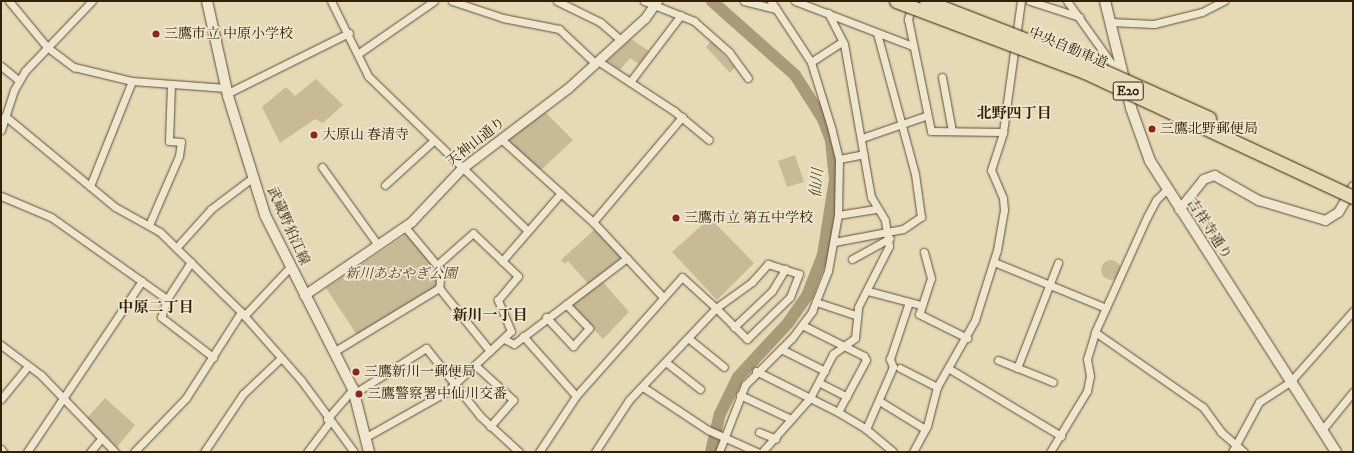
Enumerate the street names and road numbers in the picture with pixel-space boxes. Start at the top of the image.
street label: 中央自動車道 [1026,24,1110,72]
road number: E20 [1112,80,1144,102]
street label: 天神山通り [443,114,509,170]
street label: 武蔵野狛江線 [263,184,313,268]
street label: 吉祥寺通り [1183,195,1235,263]

